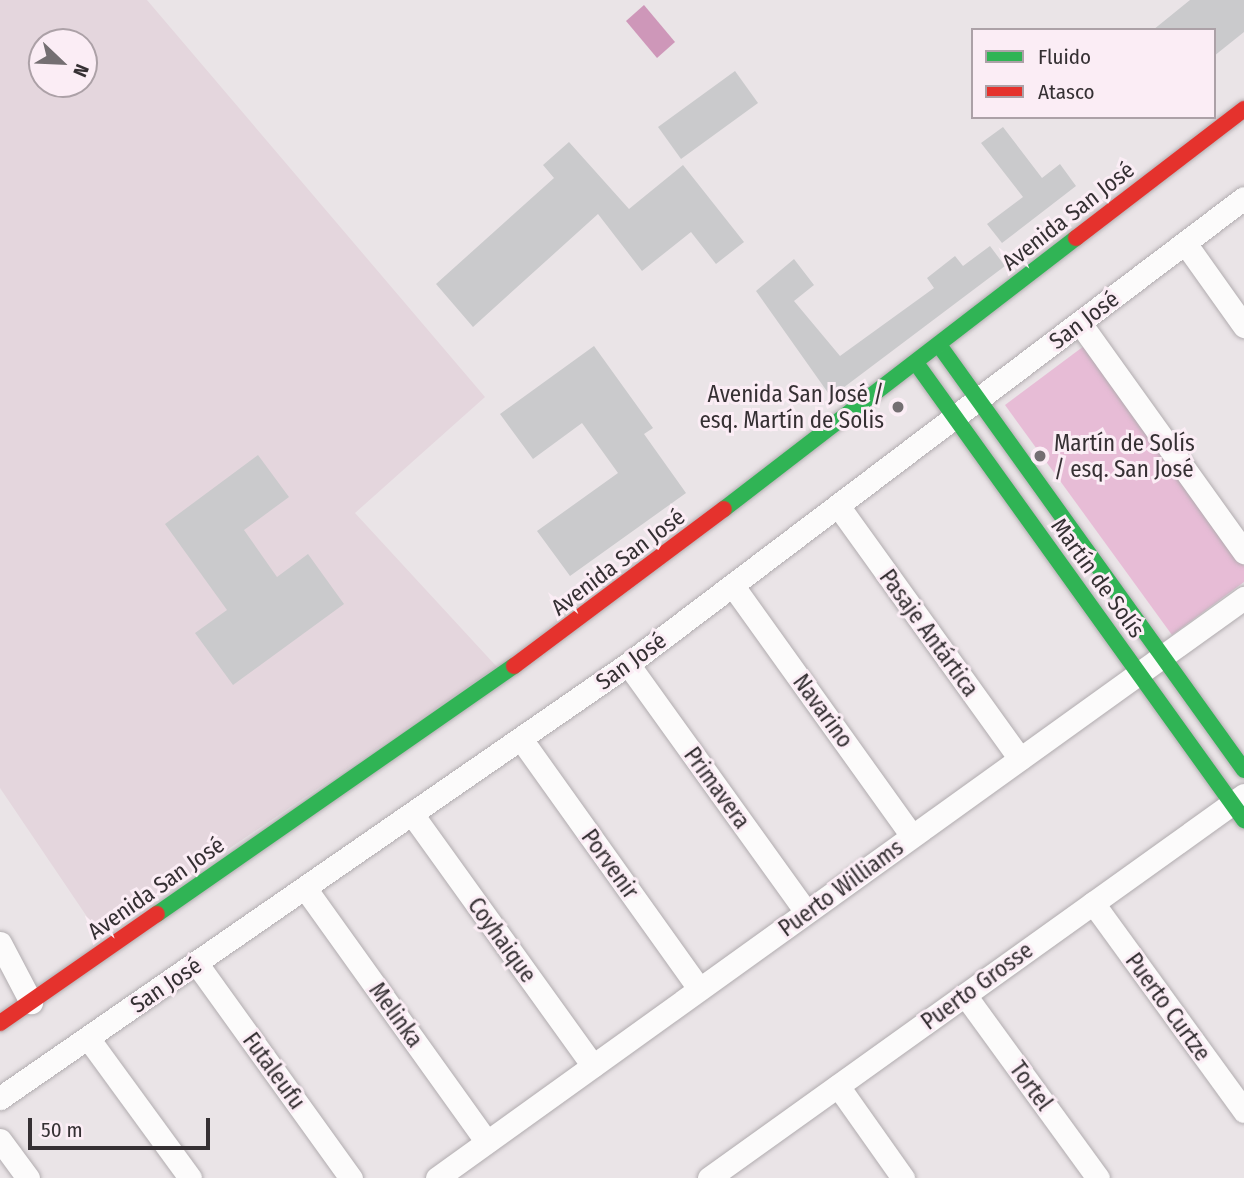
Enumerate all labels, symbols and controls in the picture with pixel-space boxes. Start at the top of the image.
north arrow [28,28,98,98]
legend [971,28,1216,119]
text: Fluido [1038,44,1091,70]
text: N [68,61,94,80]
text: Atasco [1038,79,1095,105]
street label: Avenida San José [996,156,1140,276]
street label: San José [1044,285,1124,355]
place label: Avenida San José / esq. Martín de Solis [699,380,884,434]
marker: Avenida San José / esq. Martín de Solis [890,399,906,415]
place label: Martín de Solís / esq. San José [1054,429,1195,483]
marker: Martín de Solís / esq. San José [1032,448,1048,464]
street label: Avenida San José [546,503,690,621]
street label: Martín de Solís [1045,513,1151,643]
street label: Pasaje Antártica [874,564,984,702]
street label: San José [591,626,671,696]
street label: Navarino [787,669,859,753]
street label: Primavera [678,742,756,834]
street label: Porvenir [576,824,644,904]
street label: Avenida San José [82,831,230,945]
street label: Puerto Williams [773,834,909,942]
street label: Coyhaique [462,892,542,988]
street label: Puerto Grosse [916,936,1038,1036]
street label: Puerto Curtze [1120,948,1216,1066]
street label: San José [125,951,207,1019]
street label: Melinka [363,977,429,1053]
street label: Futaleufu [237,1027,311,1115]
street label: Tortel [1004,1056,1058,1116]
scale bar [32,1104,214,1148]
text: 50 m [41,1117,83,1143]

